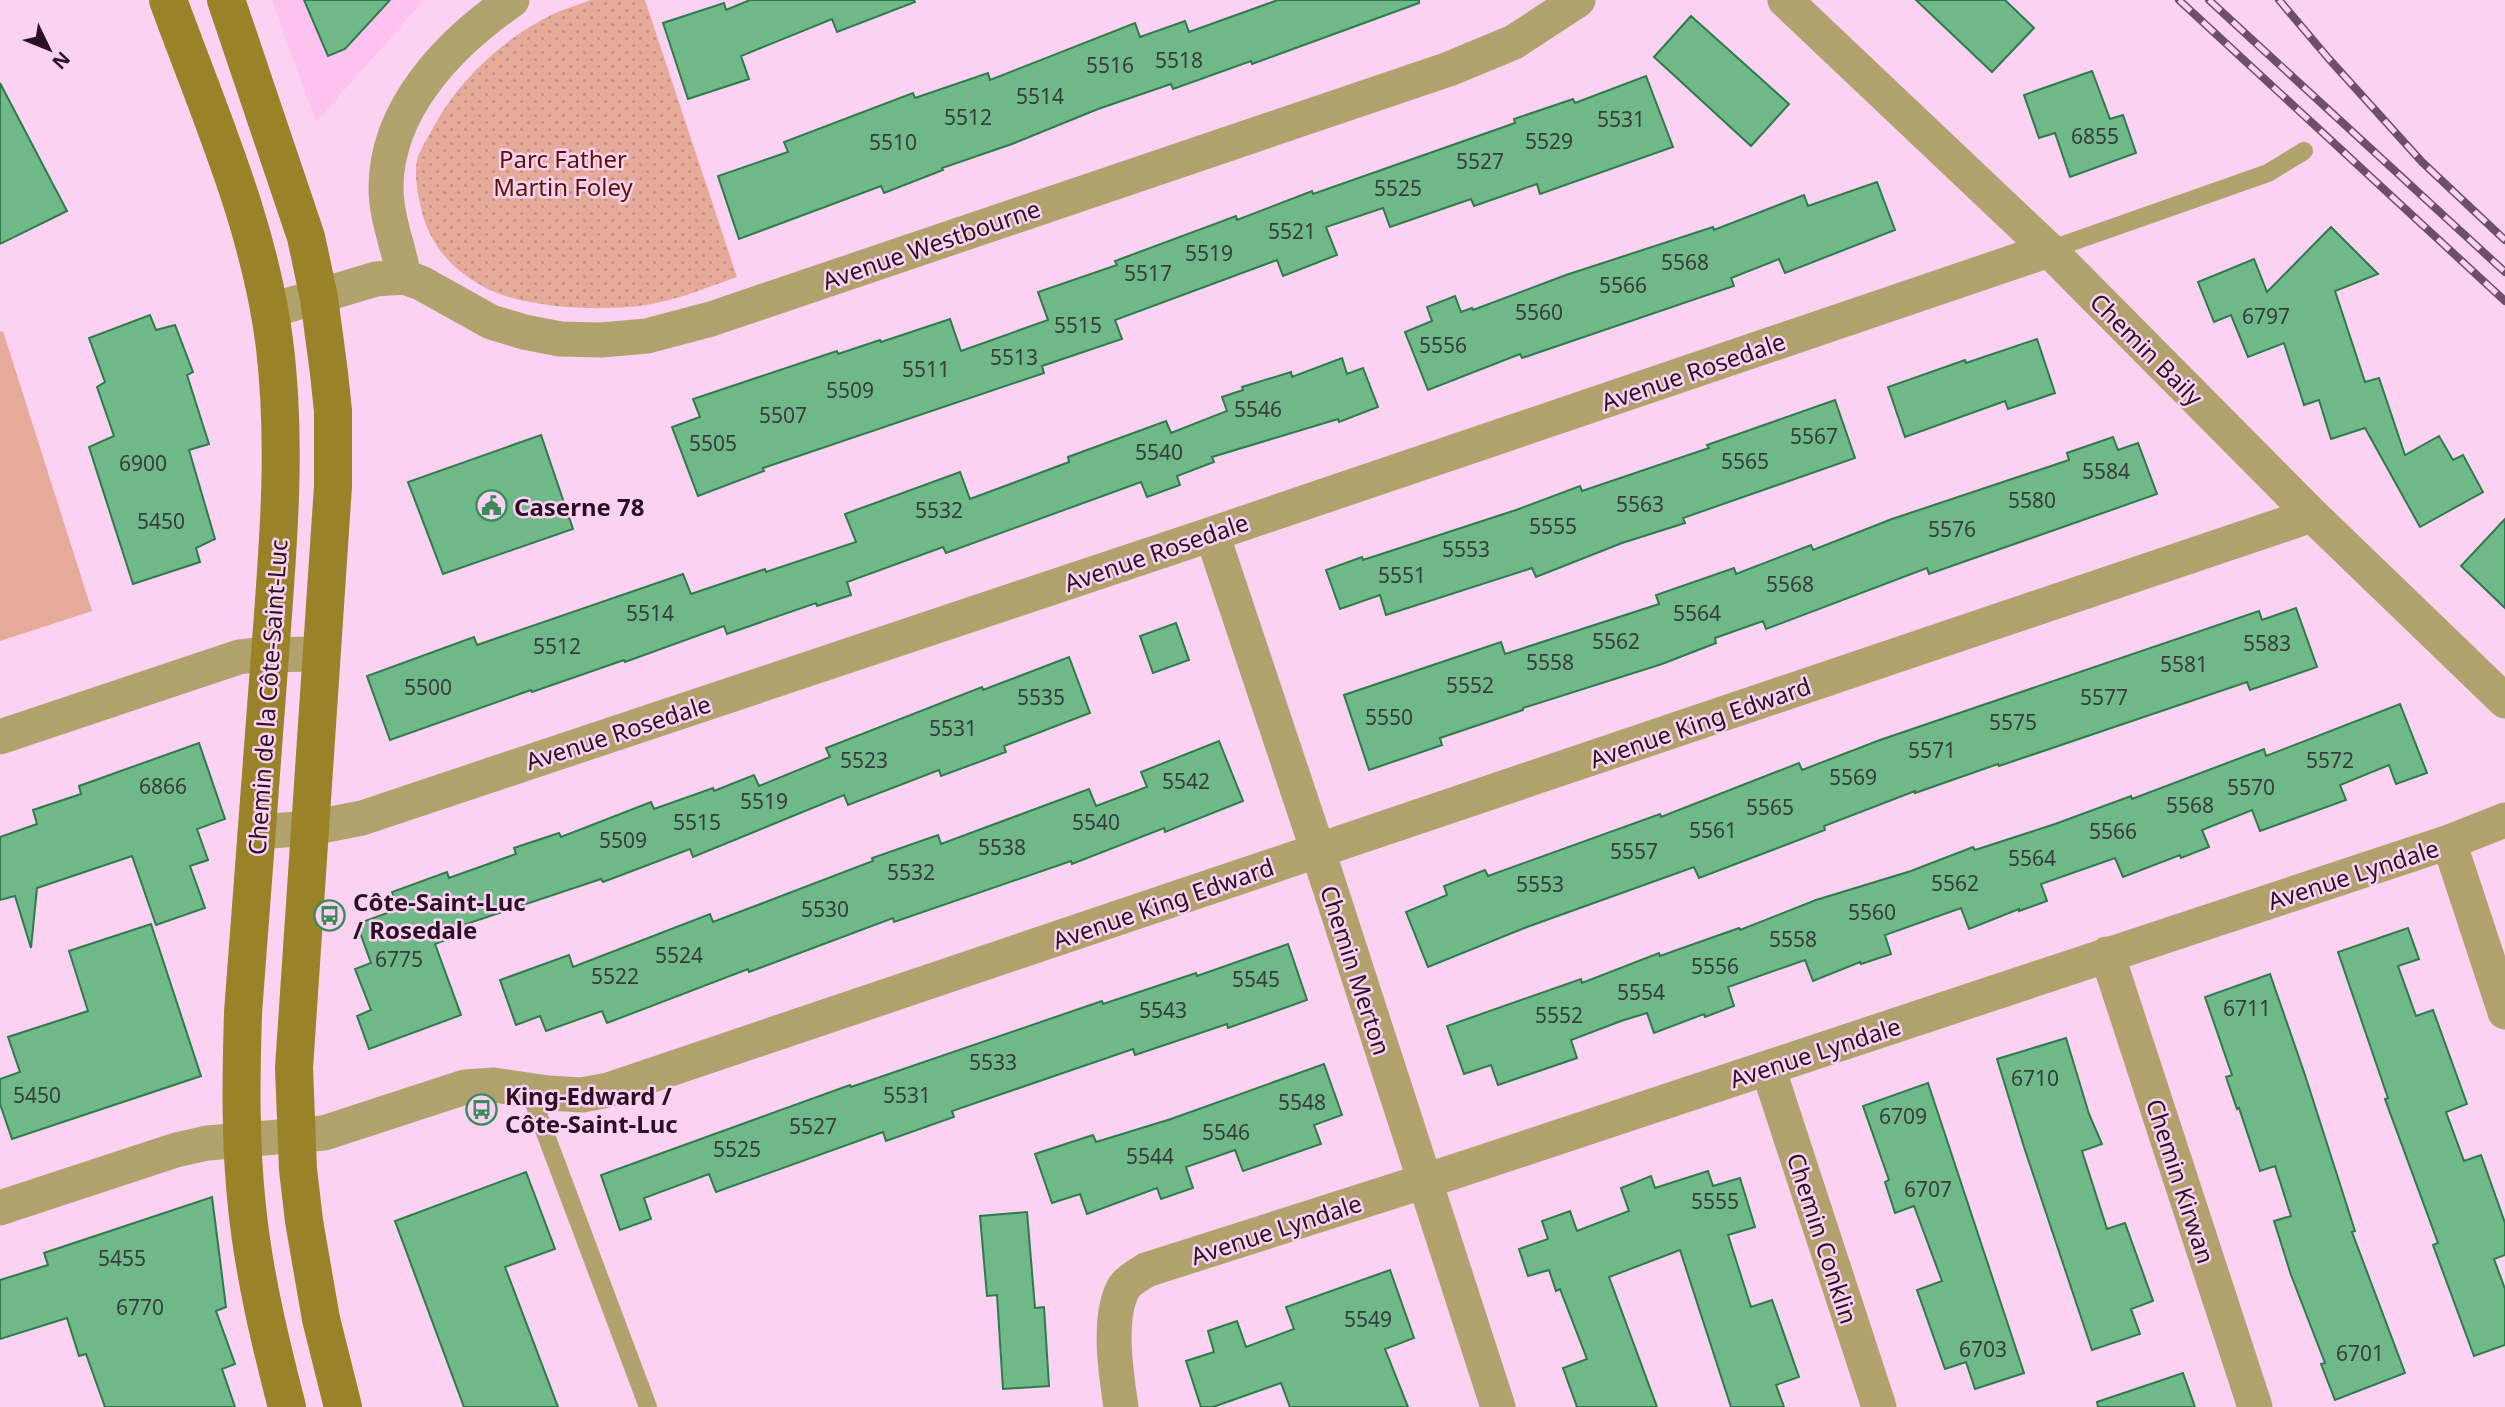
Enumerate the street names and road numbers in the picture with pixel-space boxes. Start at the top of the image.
street label: Avenue Westbourne [818,191,1044,297]
street label: Chemin Baily [2083,285,2211,413]
street label: Avenue Rosedale [1596,324,1790,418]
street label: Avenue Rosedale [1059,505,1253,599]
street label: Chemin de la Côte-Saint-Luc [240,538,294,856]
street label: Avenue King Edward [1585,669,1815,775]
street label: Avenue Rosedale [521,686,715,778]
street label: Avenue Lyndale [2263,831,2443,917]
street label: Avenue King Edward [1048,850,1278,956]
street label: Chemin Merton [1313,881,1399,1059]
street label: Avenue Lyndale [1725,1009,1905,1095]
street label: Chemin Kirwan [2139,1094,2223,1268]
street label: Chemin Conklin [1780,1148,1866,1328]
street label: Avenue Lyndale [1186,1186,1366,1272]

